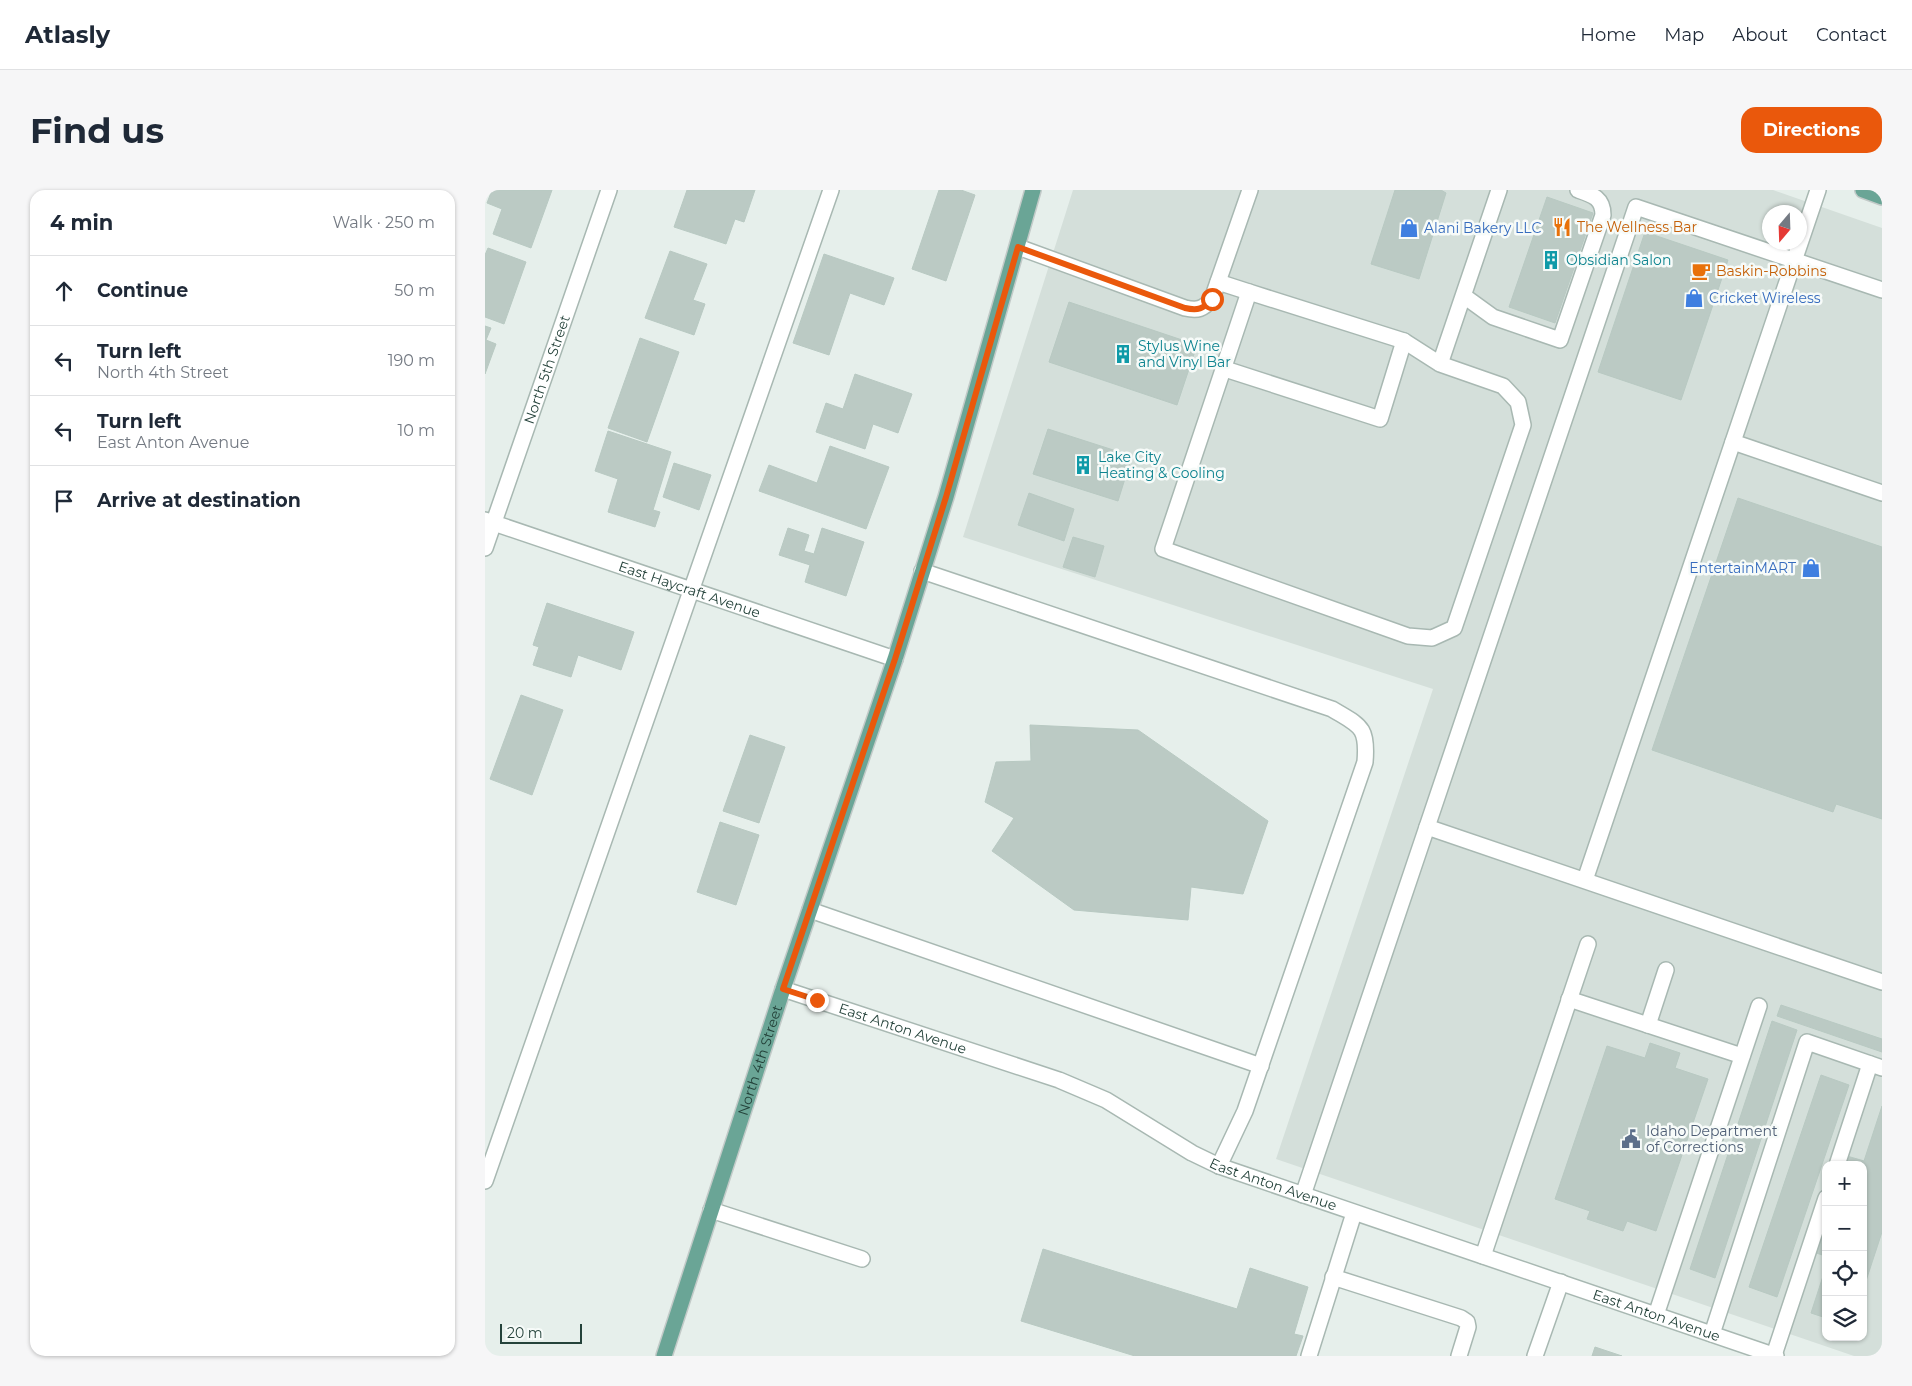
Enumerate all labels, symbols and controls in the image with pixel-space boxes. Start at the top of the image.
text: Atlasly [25,20,110,49]
text: Home [1580,24,1636,46]
text: Map [1664,24,1704,46]
text: About [1732,24,1788,46]
text: Contact [1816,24,1887,46]
button: Directions [1741,107,1882,153]
text: Find us [30,109,164,152]
north arrow [1762,205,1807,250]
text: 4 min [50,210,113,235]
text: Walk · 250 m [332,213,435,232]
restaurant icon: The Wellness Bar [1551,216,1573,238]
shop icon: Alani Bakery LLC [1398,217,1420,239]
place label: The Wellness Bar [1577,218,1697,236]
place label: Alani Bakery LLC [1424,219,1541,237]
building icon: Obsidian Salon [1540,249,1562,271]
place label: Obsidian Salon [1566,251,1671,269]
cafe icon: Baskin-Robbins [1690,260,1712,282]
place label: Baskin-Robbins [1716,262,1827,280]
icon: ahead [50,277,78,305]
text: Continue [97,279,188,302]
text: 50 m [394,281,435,300]
shop icon: Cricket Wireless [1683,287,1705,309]
route start [1201,288,1224,311]
place label: Cricket Wireless [1709,289,1821,307]
street label: North 5th Street [520,312,574,426]
place label: Stylus Wine and Vinyl Bar [1138,337,1231,371]
text: Turn left [97,340,182,363]
building icon: Stylus Wine and Vinyl Bar [1112,343,1134,365]
icon: left [50,347,78,375]
text: 190 m [388,351,435,370]
text: North 4th Street [97,363,229,382]
text: Turn left [97,410,182,433]
icon: left [50,417,78,445]
text: 10 m [397,421,435,440]
text: East Anton Avenue [97,433,249,452]
place label: Lake City Heating & Cooling [1098,448,1225,482]
building icon: Lake City Heating & Cooling [1072,454,1094,476]
icon: arrive [50,487,78,515]
text: Arrive at destination [97,489,301,512]
street label: East Haycraft Avenue [616,557,763,622]
shop icon: EntertainMART [1800,557,1822,579]
place label: EntertainMART [1689,559,1796,577]
route end [806,989,829,1012]
street label: East Anton Avenue [836,999,969,1058]
street label: North 4th Street [734,1002,786,1118]
place label: Idaho Department of Corrections [1646,1122,1778,1156]
public building icon: Idaho Department of Corrections [1620,1128,1642,1150]
street label: East Anton Avenue [1207,1154,1339,1215]
map controls [1822,1161,1867,1341]
button: + [1822,1161,1867,1206]
button: − [1822,1206,1867,1251]
button: locate [1822,1251,1867,1296]
street label: East Anton Avenue [1590,1285,1723,1345]
button: layers [1822,1296,1867,1341]
scale bar [500,1321,583,1344]
text: 20 m [507,1324,543,1342]

